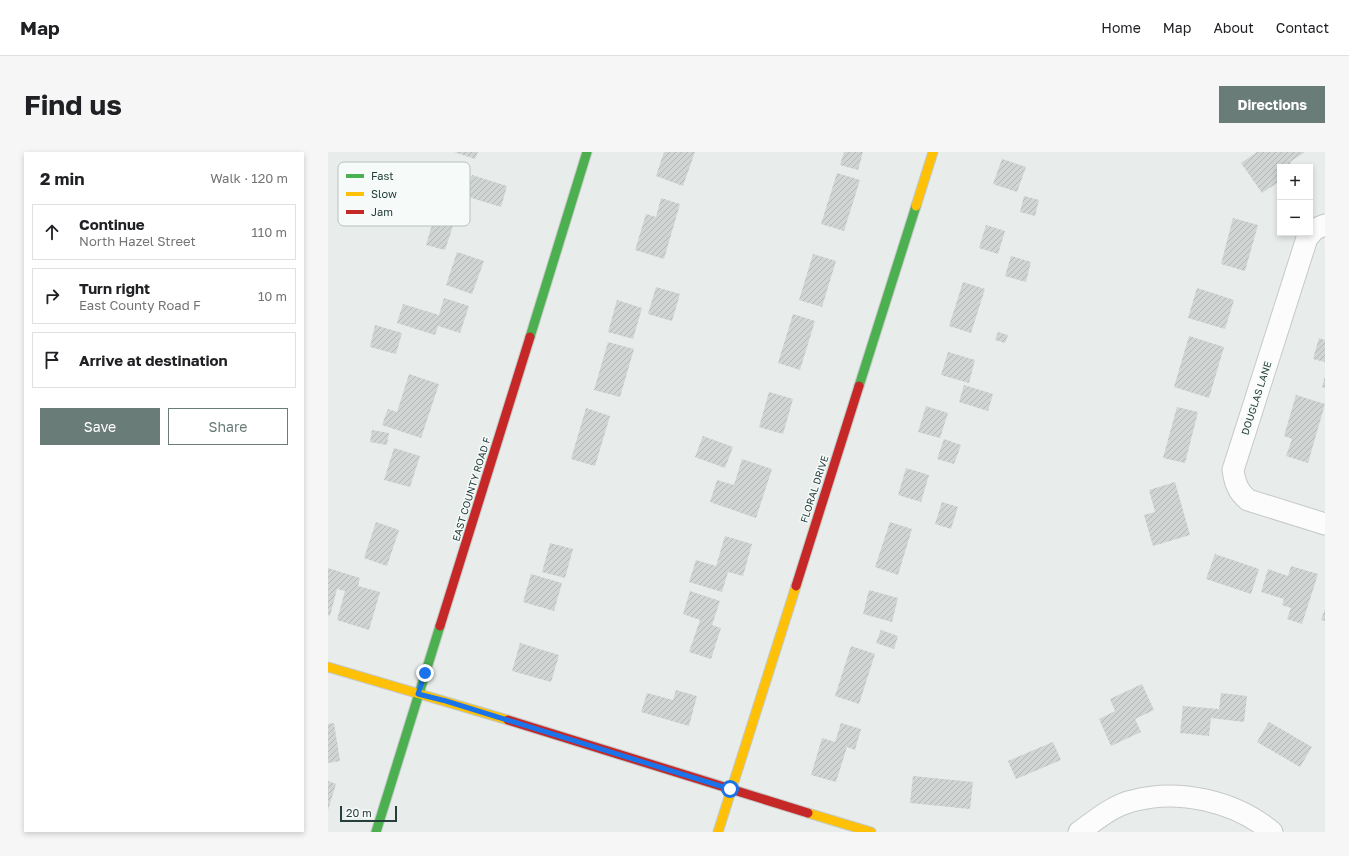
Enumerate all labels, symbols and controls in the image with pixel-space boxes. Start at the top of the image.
text: Map [20,16,60,39]
text: Home [1101,19,1141,36]
text: Map [1163,19,1191,36]
text: About [1213,19,1254,36]
text: Contact [1276,19,1329,36]
button: Directions [1219,86,1325,123]
text: Find us [24,88,122,121]
legend [338,162,470,226]
map controls [1277,164,1313,236]
button: + [1277,164,1313,200]
text: 2 min [40,168,84,189]
text: Fast [371,169,394,182]
text: Walk · 120 m [210,170,288,186]
text: Slow [371,187,397,200]
button: − [1277,200,1313,236]
text: Jam [371,205,393,218]
text: Continue [79,215,145,233]
icon: ahead [41,221,63,243]
text: 110 m [252,224,287,240]
text: North Hazel Street [79,233,196,249]
text: Turn right [79,279,150,297]
icon: right [41,285,63,307]
text: 10 m [258,288,287,304]
text: East County Road F [79,297,201,313]
icon: arrive [41,349,63,371]
text: Arrive at destination [79,351,228,369]
street label: DOUGLAS LANE [1238,360,1274,436]
button: Save [40,408,160,445]
button: Share [168,408,288,445]
street label: EAST COUNTY ROAD F [449,435,493,543]
street label: FLORAL DRIVE [797,454,831,524]
route end [416,664,434,682]
route start [721,780,739,798]
scale bar [340,804,397,823]
text: 20 m [346,806,372,819]

